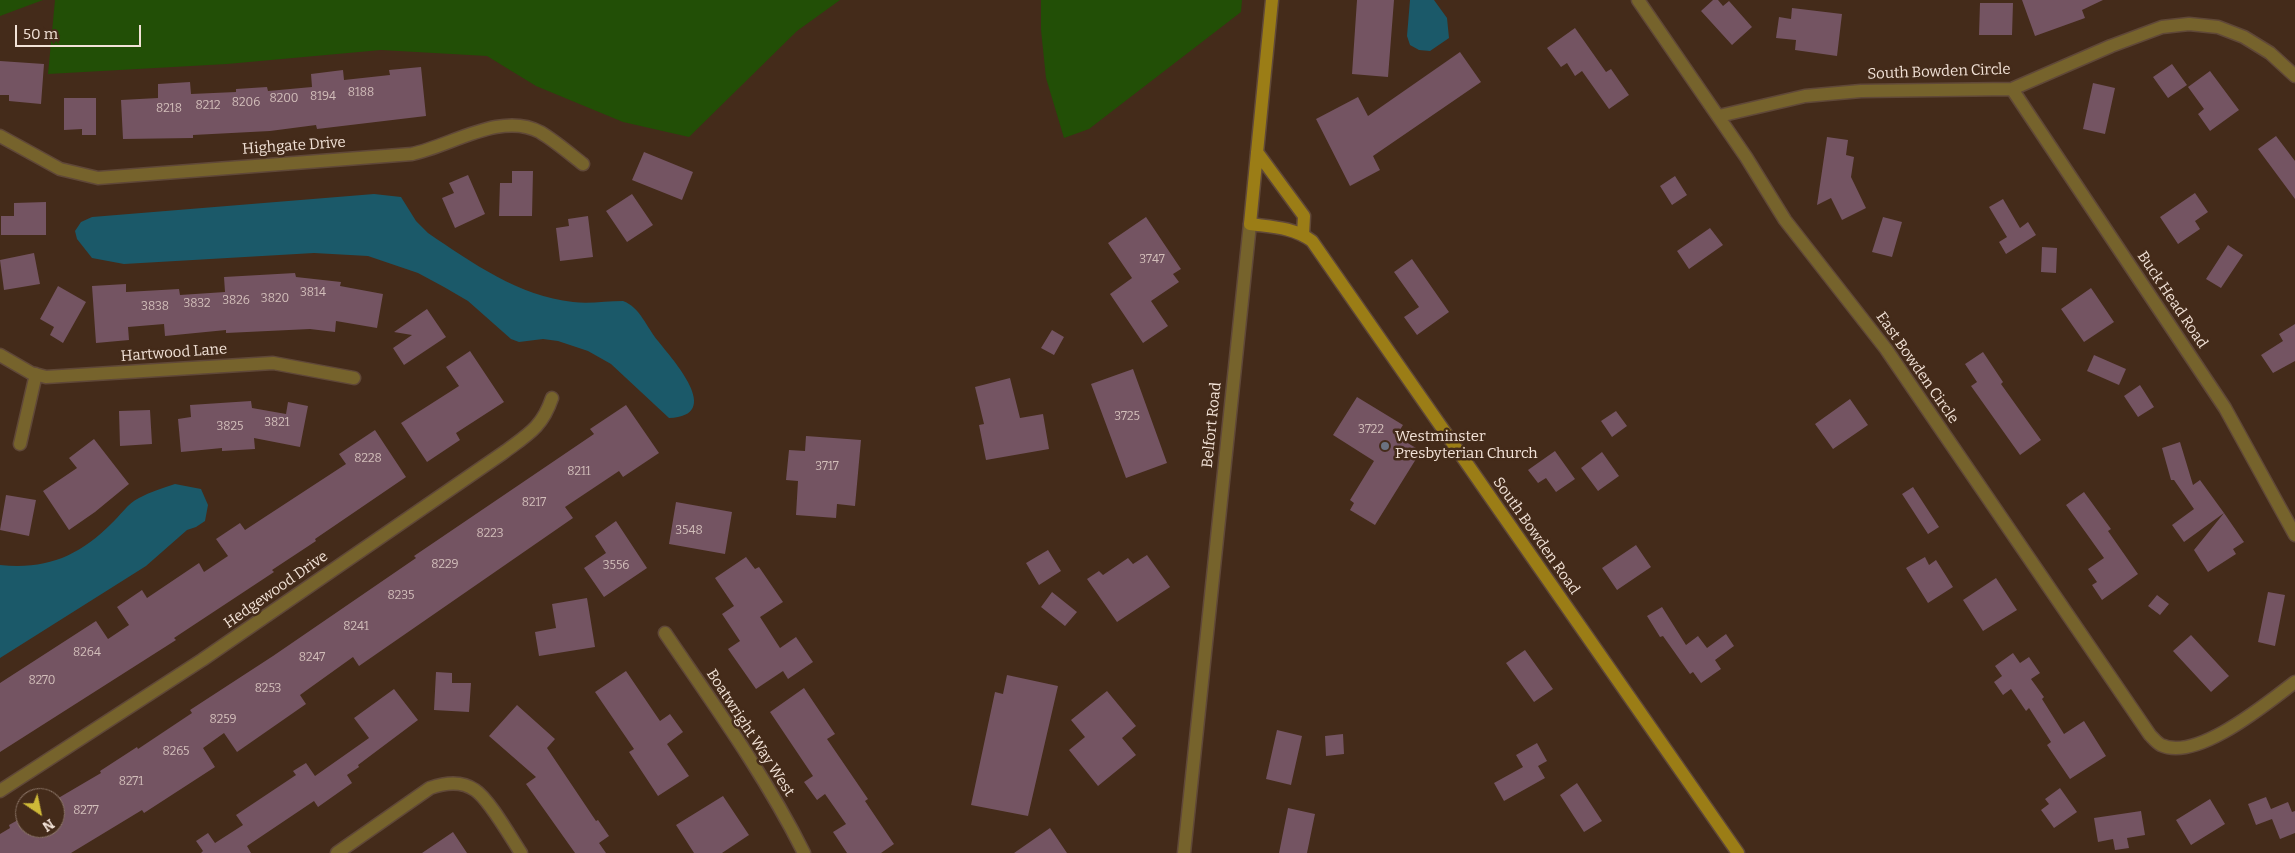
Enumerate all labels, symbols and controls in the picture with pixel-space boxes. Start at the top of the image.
scale bar [18,15,144,47]
text: 50 m [23,25,58,43]
street label: South Bowden Circle [1867,61,2011,83]
house number: 8188 [348,86,374,100]
house number: 8194 [310,90,336,104]
house number: 8200 [269,92,299,106]
house number: 8206 [232,96,260,110]
house number: 8212 [195,99,221,113]
house number: 8218 [156,102,182,116]
street label: Highgate Drive [242,133,346,159]
street label: Buck Head Road [2133,248,2211,352]
house number: 3747 [1139,253,1165,267]
house number: 3814 [300,286,326,300]
house number: 3820 [261,292,289,306]
house number: 3826 [222,294,250,308]
house number: 3832 [183,297,211,311]
house number: 3838 [141,300,169,314]
street label: East Bowden Circle [1872,309,1962,427]
street label: Hartwood Lane [120,340,228,366]
street label: Belfort Road [1199,381,1225,469]
house number: 3725 [1114,410,1140,424]
house number: 3821 [264,416,290,430]
house number: 3825 [217,420,243,434]
house number: 3722 [1358,423,1384,437]
place label: Westminster Presbyterian Church [1395,428,1538,463]
marker: Westminster Presbyterian Church [1379,440,1391,452]
house number: 8228 [354,452,382,466]
house number: 3717 [815,460,839,474]
house number: 8211 [567,465,591,479]
street label: South Bowden Road [1489,474,1583,598]
house number: 8217 [522,496,546,510]
house number: 3548 [675,524,703,538]
house number: 8223 [476,527,504,541]
street label: Hedgewood Drive [221,547,331,633]
house number: 8229 [431,558,459,572]
house number: 3556 [603,559,629,573]
house number: 8235 [388,589,414,603]
house number: 8241 [343,620,369,634]
house number: 8264 [73,646,101,660]
house number: 8247 [299,651,325,665]
street label: Boatwright Way West [702,666,798,800]
house number: 8270 [28,674,56,688]
house number: 8253 [255,682,281,696]
house number: 8259 [209,713,237,727]
house number: 8265 [163,745,189,759]
house number: 8271 [119,775,143,789]
north arrow [15,788,65,838]
house number: 8277 [73,804,99,818]
text: N [39,815,57,835]

